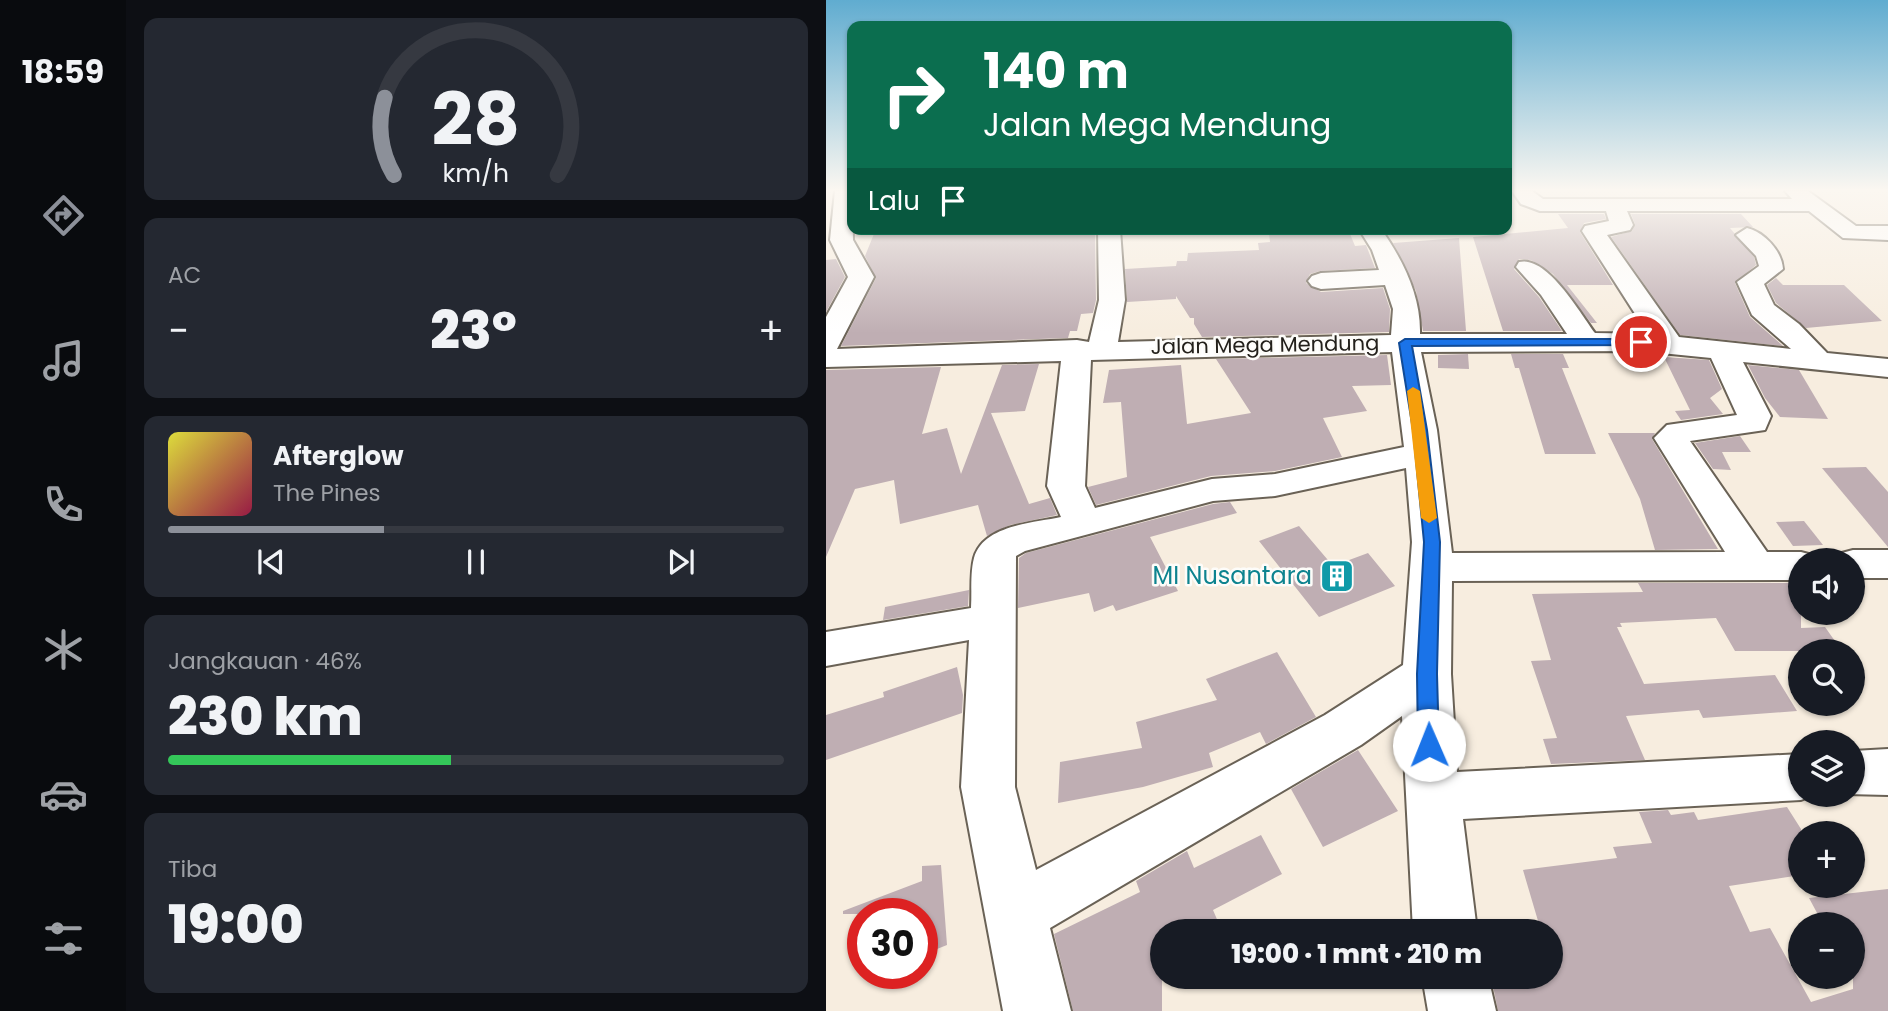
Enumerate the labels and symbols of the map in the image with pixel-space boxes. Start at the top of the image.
pin [1611,312,1671,372]
street label: Jalan Mega Mendung [1150,328,1380,361]
building icon: MI Nusantara [1318,557,1356,595]
place label: MI Nusantara [1153,559,1312,592]
position arrow [1392,708,1466,782]
speed limit sign: 30 [847,898,938,989]

